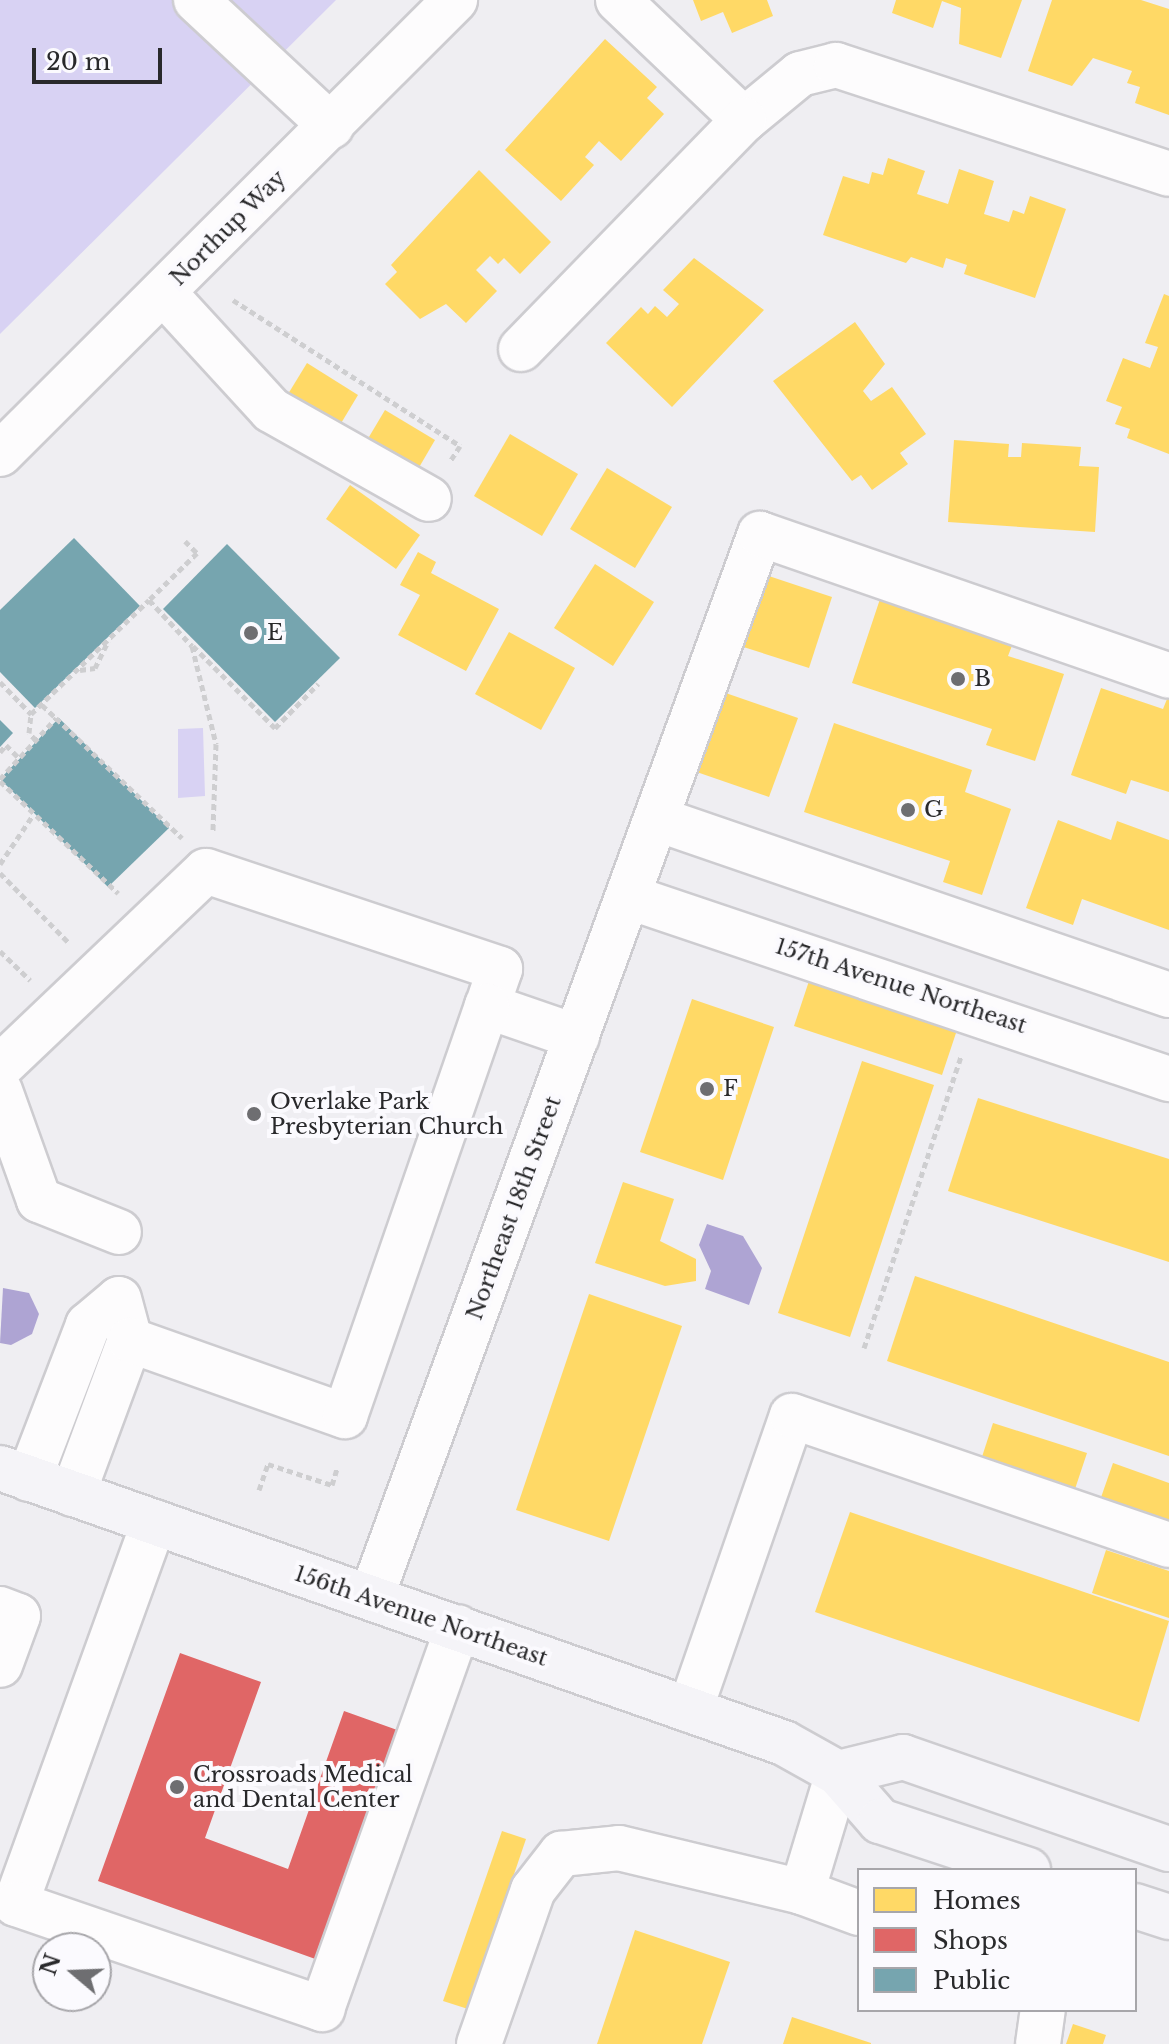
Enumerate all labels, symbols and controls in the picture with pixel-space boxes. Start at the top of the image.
scale bar [36,32,166,82]
text: 20 m [46,47,111,76]
street label: Northup Way [164,164,292,292]
place label: E [267,620,283,646]
marker: E [242,624,260,642]
place label: B [974,666,991,692]
marker: B [949,670,967,688]
place label: G [924,797,943,823]
marker: G [899,801,917,819]
street label: 157th Avenue Northeast [771,933,1031,1039]
place label: F [723,1076,738,1102]
marker: F [698,1080,716,1098]
place label: Overlake Park Presbyterian Church [270,1088,503,1140]
street label: Northeast 18th Street [461,1093,567,1323]
marker: Overlake Park Presbyterian Church [245,1105,263,1123]
street label: 156th Avenue Northeast [291,1560,551,1672]
place label: Crossroads Medical and Dental Center [193,1761,413,1812]
marker: Crossroads Medical and Dental Center [168,1778,186,1796]
legend [857,1868,1137,2012]
text: Homes [933,1886,1021,1915]
text: Shops [933,1926,1008,1955]
north arrow [32,1932,112,2012]
text: N [35,1950,67,1979]
text: Public [933,1966,1010,1995]

